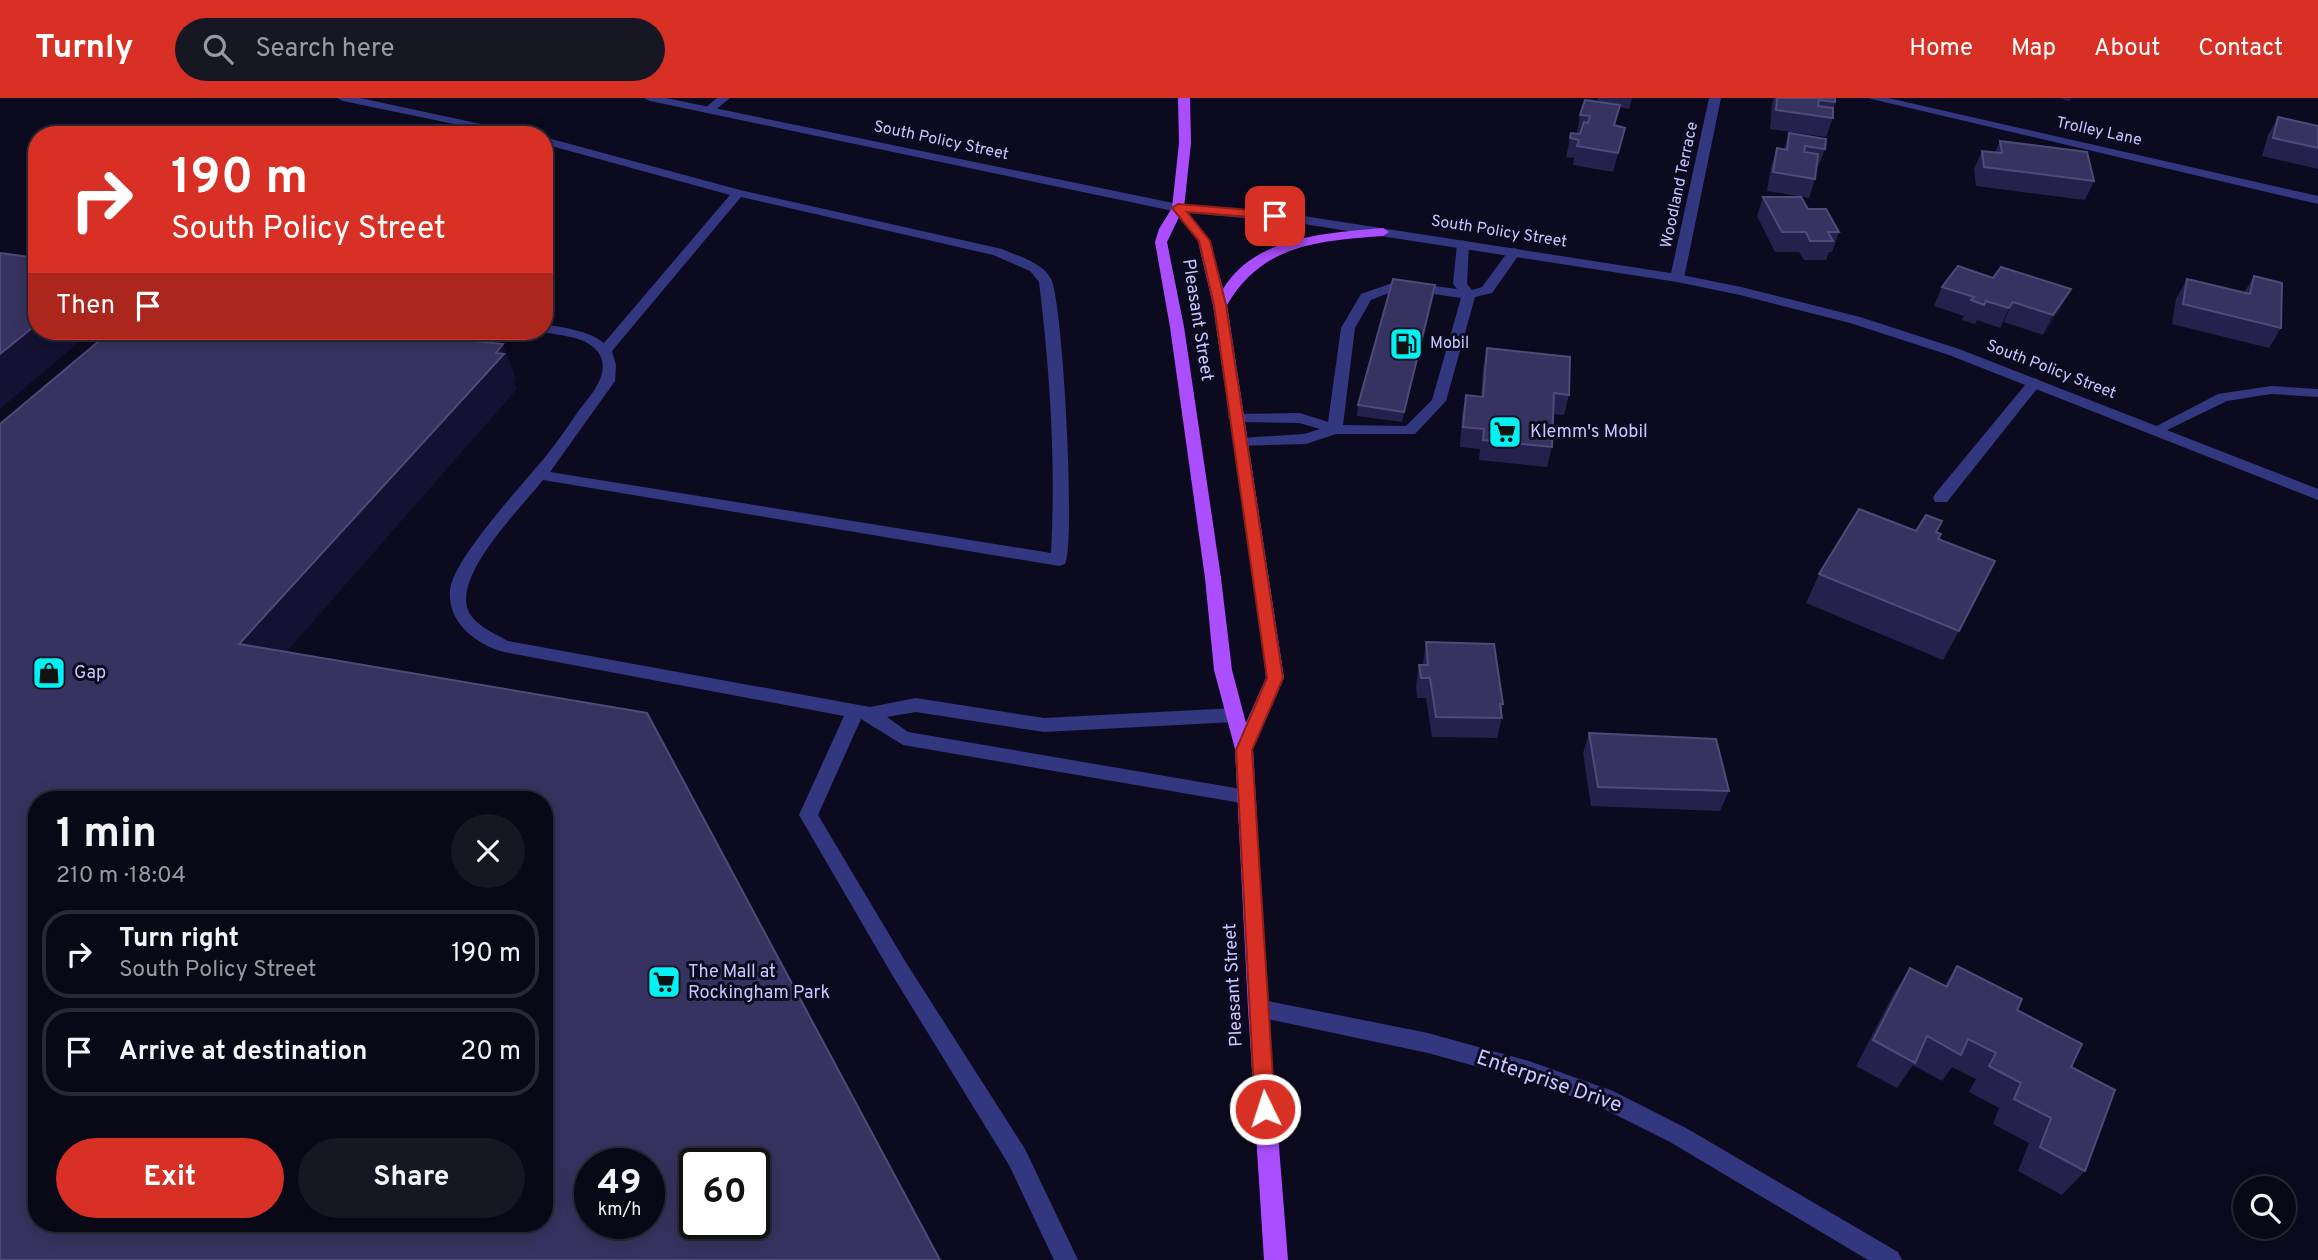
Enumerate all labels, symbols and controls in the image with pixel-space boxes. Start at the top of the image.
search box [175,18,665,81]
text: Turnly [35,28,133,70]
icon: search [199,30,237,68]
text: Search here [255,33,394,66]
text: Home [1909,34,1973,64]
text: Map [2011,34,2056,64]
text: About [2094,34,2160,64]
text: Contact [2198,34,2283,64]
street label: Trolley Lane [2054,113,2144,151]
street label: South Policy Street [872,117,1010,165]
street label: Woodland Terrace [1657,120,1703,250]
text: 190 m [171,149,308,211]
icon: right [56,154,147,245]
pin [1245,186,1305,246]
icon: arrive [1256,197,1294,235]
text: South Policy Street [171,210,446,250]
street label: South Policy Street [1430,211,1568,253]
street label: Pleasant Street [1176,257,1218,383]
icon: arrive [129,287,167,325]
text: Then [56,290,115,323]
fuel station icon: Mobil [1387,325,1425,363]
place label: Mobil [1430,334,1469,354]
street label: South Policy Street [1983,336,2119,404]
supermarket icon: Klemm's Mobil [1486,413,1524,451]
place label: Klemm's Mobil [1530,421,1648,444]
shop icon: Gap [30,654,68,692]
place label: Gap [74,662,106,685]
text: 1 min [56,809,157,862]
button: close [451,814,525,888]
text: 210 m · 18:04 [56,862,186,891]
text: Turn right [119,923,239,956]
street label: Pleasant Street [1219,923,1249,1047]
icon: right [60,935,98,973]
text: 190 m [451,938,521,971]
text: South Policy Street [119,956,317,985]
place label: The Mall at Rockingham Park [688,961,830,1005]
supermarket icon: The Mall at Rockingham Park [645,963,683,1001]
icon: arrive [60,1033,98,1071]
text: Arrive at destination [119,1036,367,1069]
text: 20 m [460,1036,521,1069]
street label: Enterprise Drive [1473,1044,1625,1120]
position arrow [1228,1072,1302,1146]
button: Exit [56,1138,284,1218]
button: Share [298,1138,525,1218]
speed limit sign: 60 [679,1148,770,1239]
text: 49 [597,1162,642,1206]
map controls [2233,1176,2296,1239]
button: search [2233,1176,2296,1239]
text: km/h [598,1199,641,1222]

